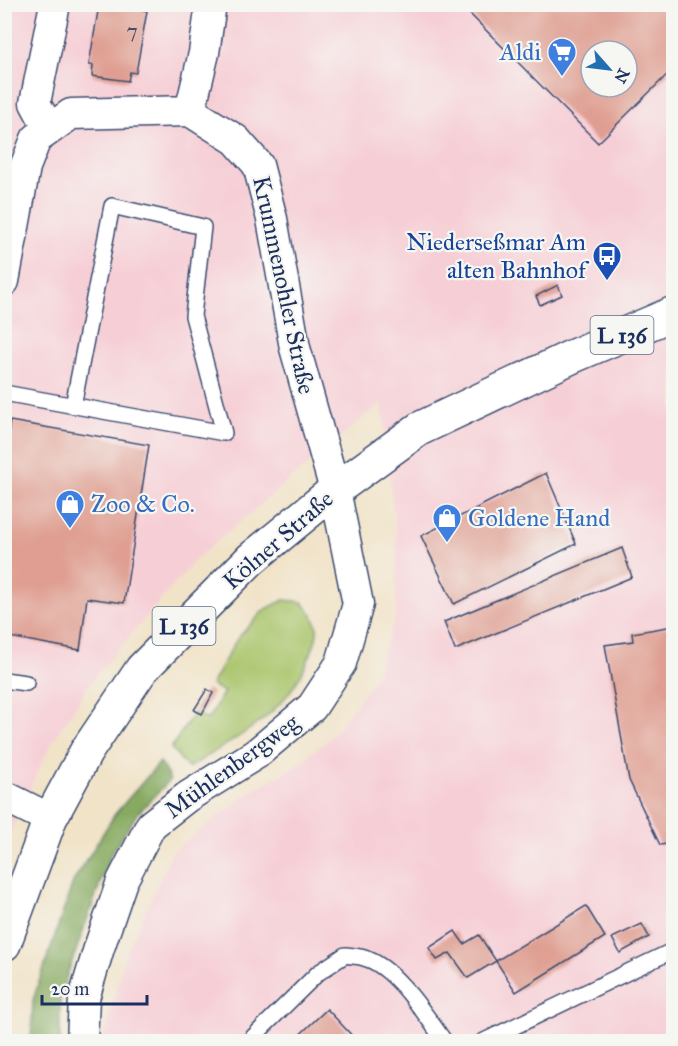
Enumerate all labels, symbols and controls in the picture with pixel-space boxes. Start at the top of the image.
house number: 7 [126,18,138,44]
supermarket icon: Aldi [546,36,578,78]
place label: Aldi [499,37,541,67]
north arrow [579,39,639,99]
text: N [610,65,633,87]
street label: Krummenohler Straße [246,173,322,397]
place label: Niederseßmar Am alten Bahnhof [406,227,590,285]
bus stop icon: Niederseßmar Am alten Bahnhof [591,240,623,282]
road number: L 136 [590,316,654,354]
street label: Kölner Straße [217,484,339,596]
shop icon: Zoo & Co. [54,488,86,530]
place label: Zoo & Co. [91,489,195,519]
shop icon: Goldene Hand [431,502,463,544]
place label: Goldene Hand [468,503,610,533]
road number: L 136 [152,607,216,645]
street label: Mühlenbergweg [159,707,306,825]
scale bar [42,968,147,1006]
text: 20 m [51,978,89,1000]

